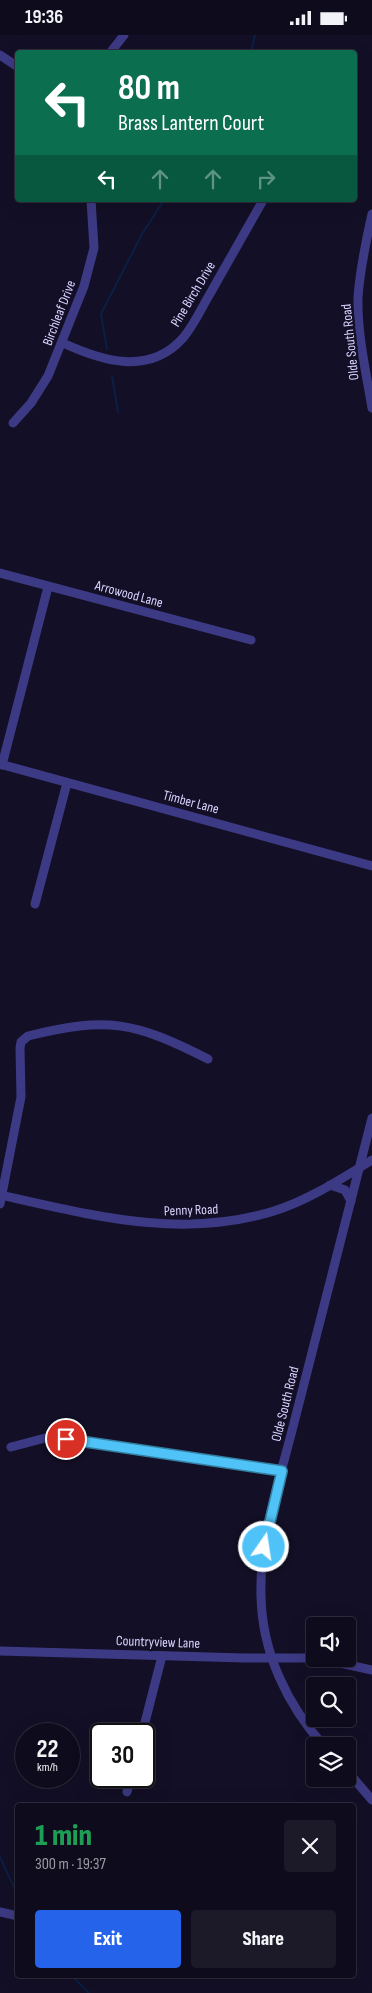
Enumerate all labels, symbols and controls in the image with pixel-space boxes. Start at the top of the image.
text: 19:36 [25,6,63,29]
text: 80 m [118,67,180,110]
icon: left [35,70,100,135]
text: Brass Lantern Court [118,110,264,137]
icon: left [93,165,121,193]
icon: ahead [146,165,174,193]
icon: ahead [199,165,227,193]
icon: right [252,165,280,193]
street label: Pine Birch Drive [167,258,219,330]
street label: Birchleaf Drive [39,278,79,348]
street label: Olde South Road [338,303,362,381]
street label: Arrowood Lane [92,577,165,611]
street label: Timber Lane [161,786,221,818]
street label: Penny Road [164,1201,219,1219]
street label: Olde South Road [267,1365,303,1443]
pin [45,1418,87,1460]
icon: arrive [52,1425,80,1453]
position arrow [237,1520,289,1572]
map controls [306,1617,356,1787]
button: sound [306,1617,356,1667]
street label: Countryview Lane [116,1632,200,1652]
button: search [306,1677,356,1727]
speed limit sign: 30 [90,1723,155,1788]
text: 22 [37,1734,58,1765]
button: layers [306,1737,356,1787]
text: km/h [37,1760,58,1775]
text: 1 min [35,1818,92,1854]
button: close [284,1820,336,1872]
text: 300 m · 19:37 [35,1855,106,1874]
button: Exit [35,1910,181,1968]
button: Share [191,1910,336,1968]

